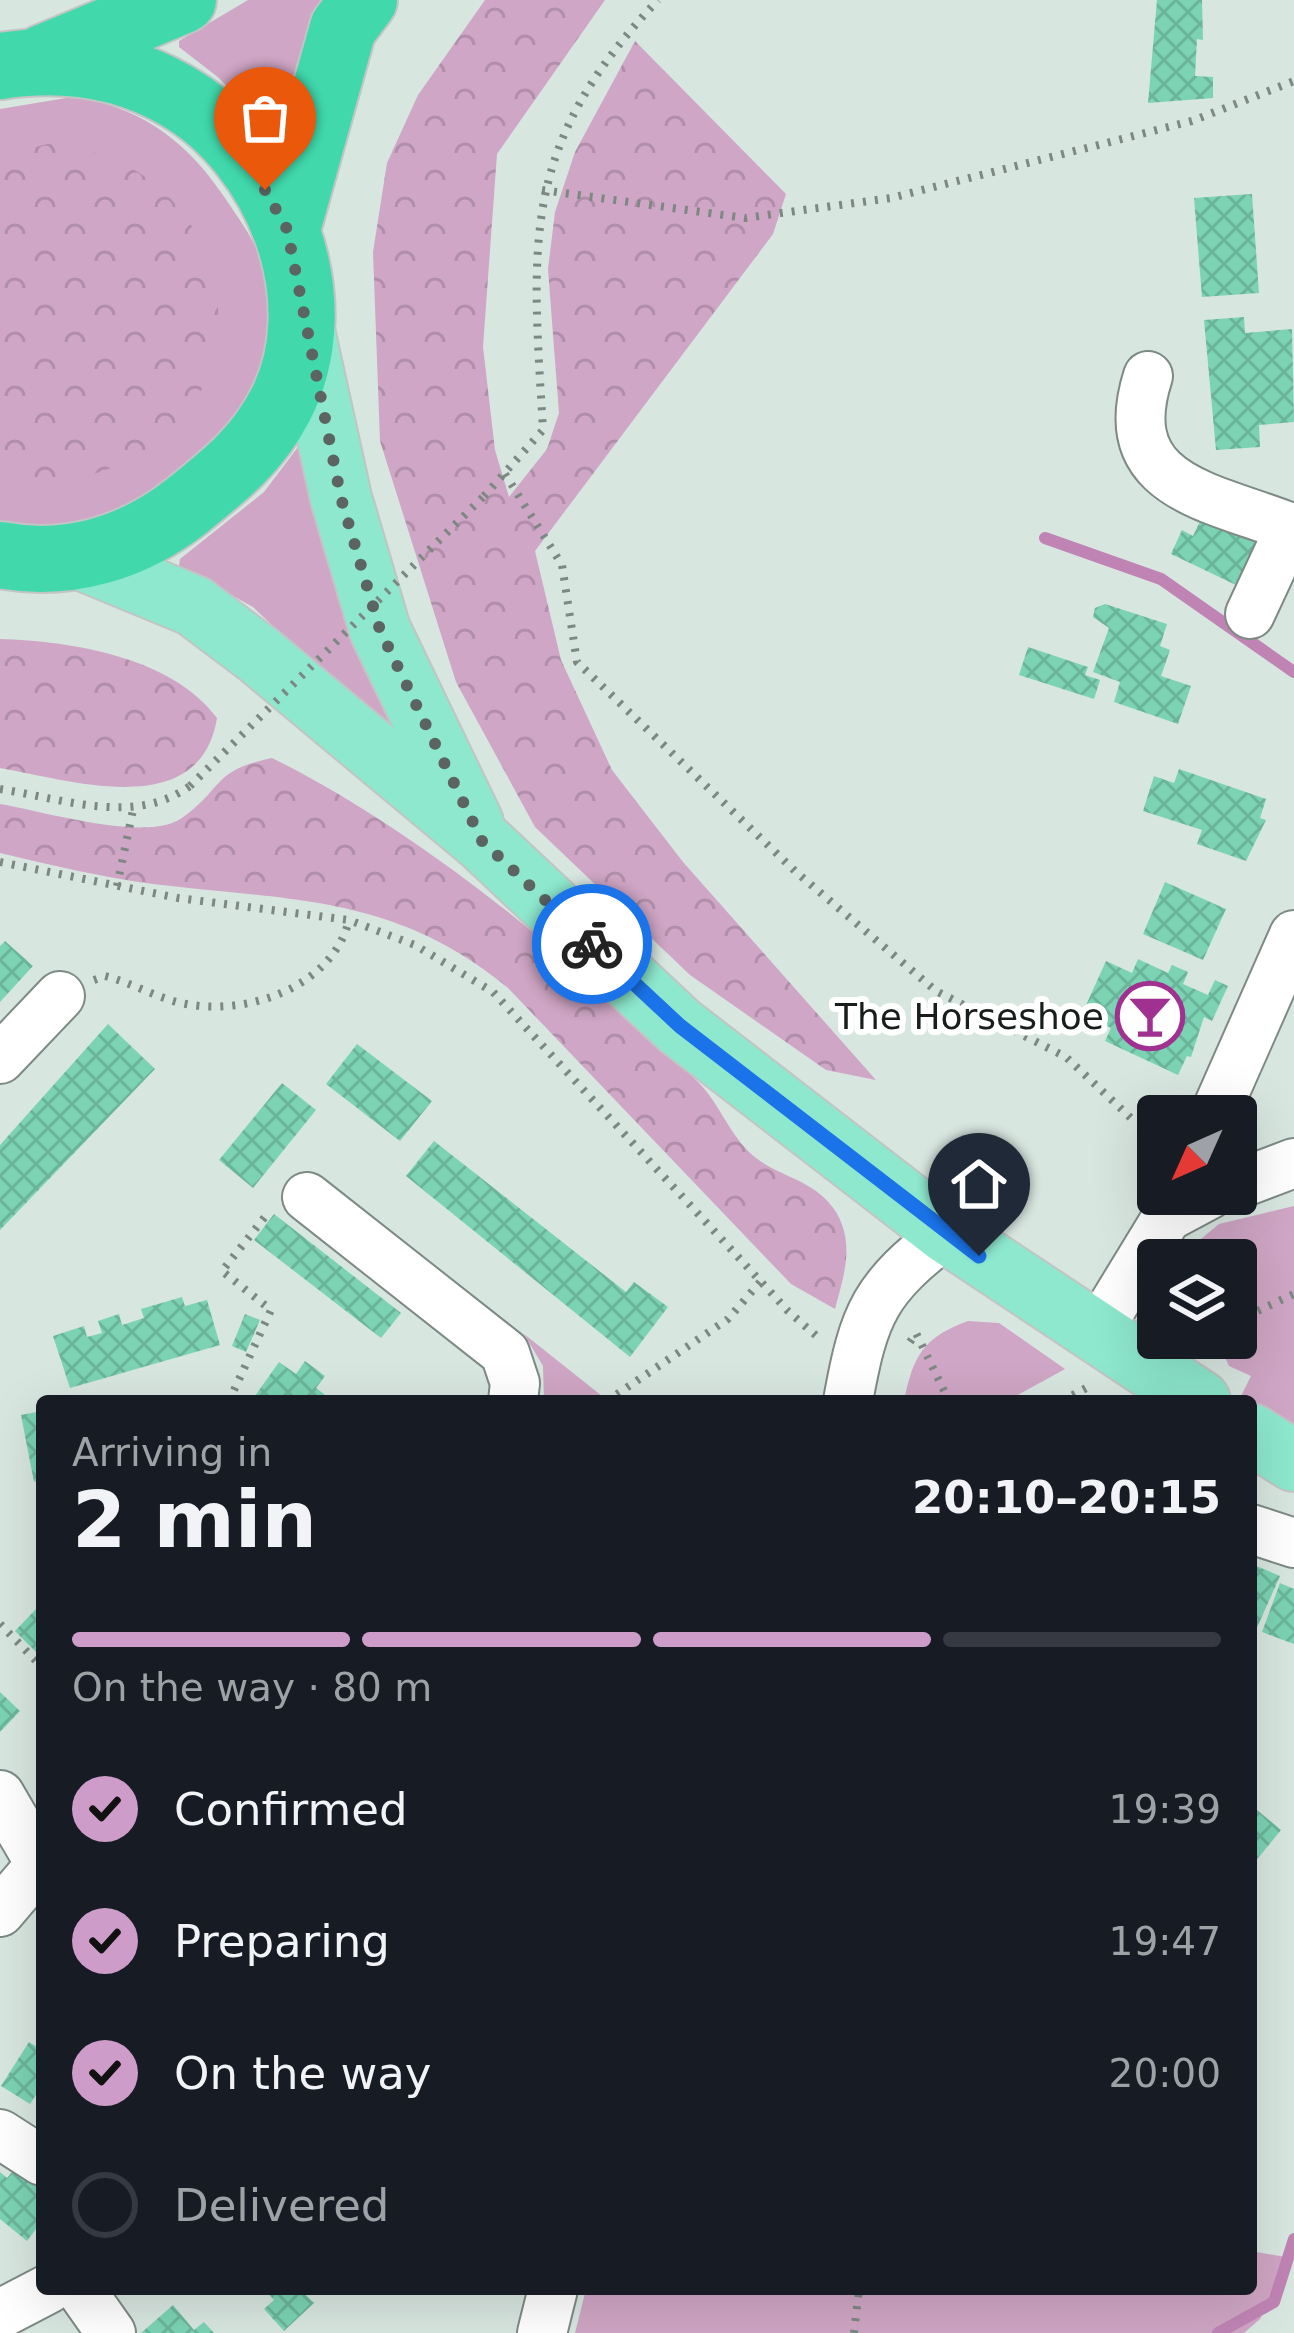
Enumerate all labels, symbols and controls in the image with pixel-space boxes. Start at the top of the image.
pin [214,67,316,190]
icon: bag [232,85,298,151]
courier [532,884,652,1004]
icon: bike [559,911,625,977]
bar icon: The Horseshoe [1115,981,1185,1051]
place label: The Horseshoe [834,996,1104,1037]
north arrow [1137,1095,1257,1215]
map controls [1137,1095,1257,1359]
pin [928,1133,1030,1256]
icon: home [946,1151,1012,1217]
button: layers [1137,1239,1257,1359]
text: Arriving in [72,1430,272,1475]
text: 20:10–20:15 [912,1471,1221,1524]
text: 2 min [72,1475,317,1565]
text: On the way · 80 m [72,1665,432,1710]
icon: check [72,1776,138,1842]
text: Confirmed [174,1783,408,1836]
text: 19:39 [1109,1787,1221,1832]
icon: check [72,1908,138,1974]
text: Preparing [174,1915,390,1968]
text: 19:47 [1109,1919,1221,1964]
icon: check [72,2040,138,2106]
text: On the way [174,2047,431,2100]
text: 20:00 [1109,2051,1221,2096]
text: Delivered [174,2179,389,2232]

